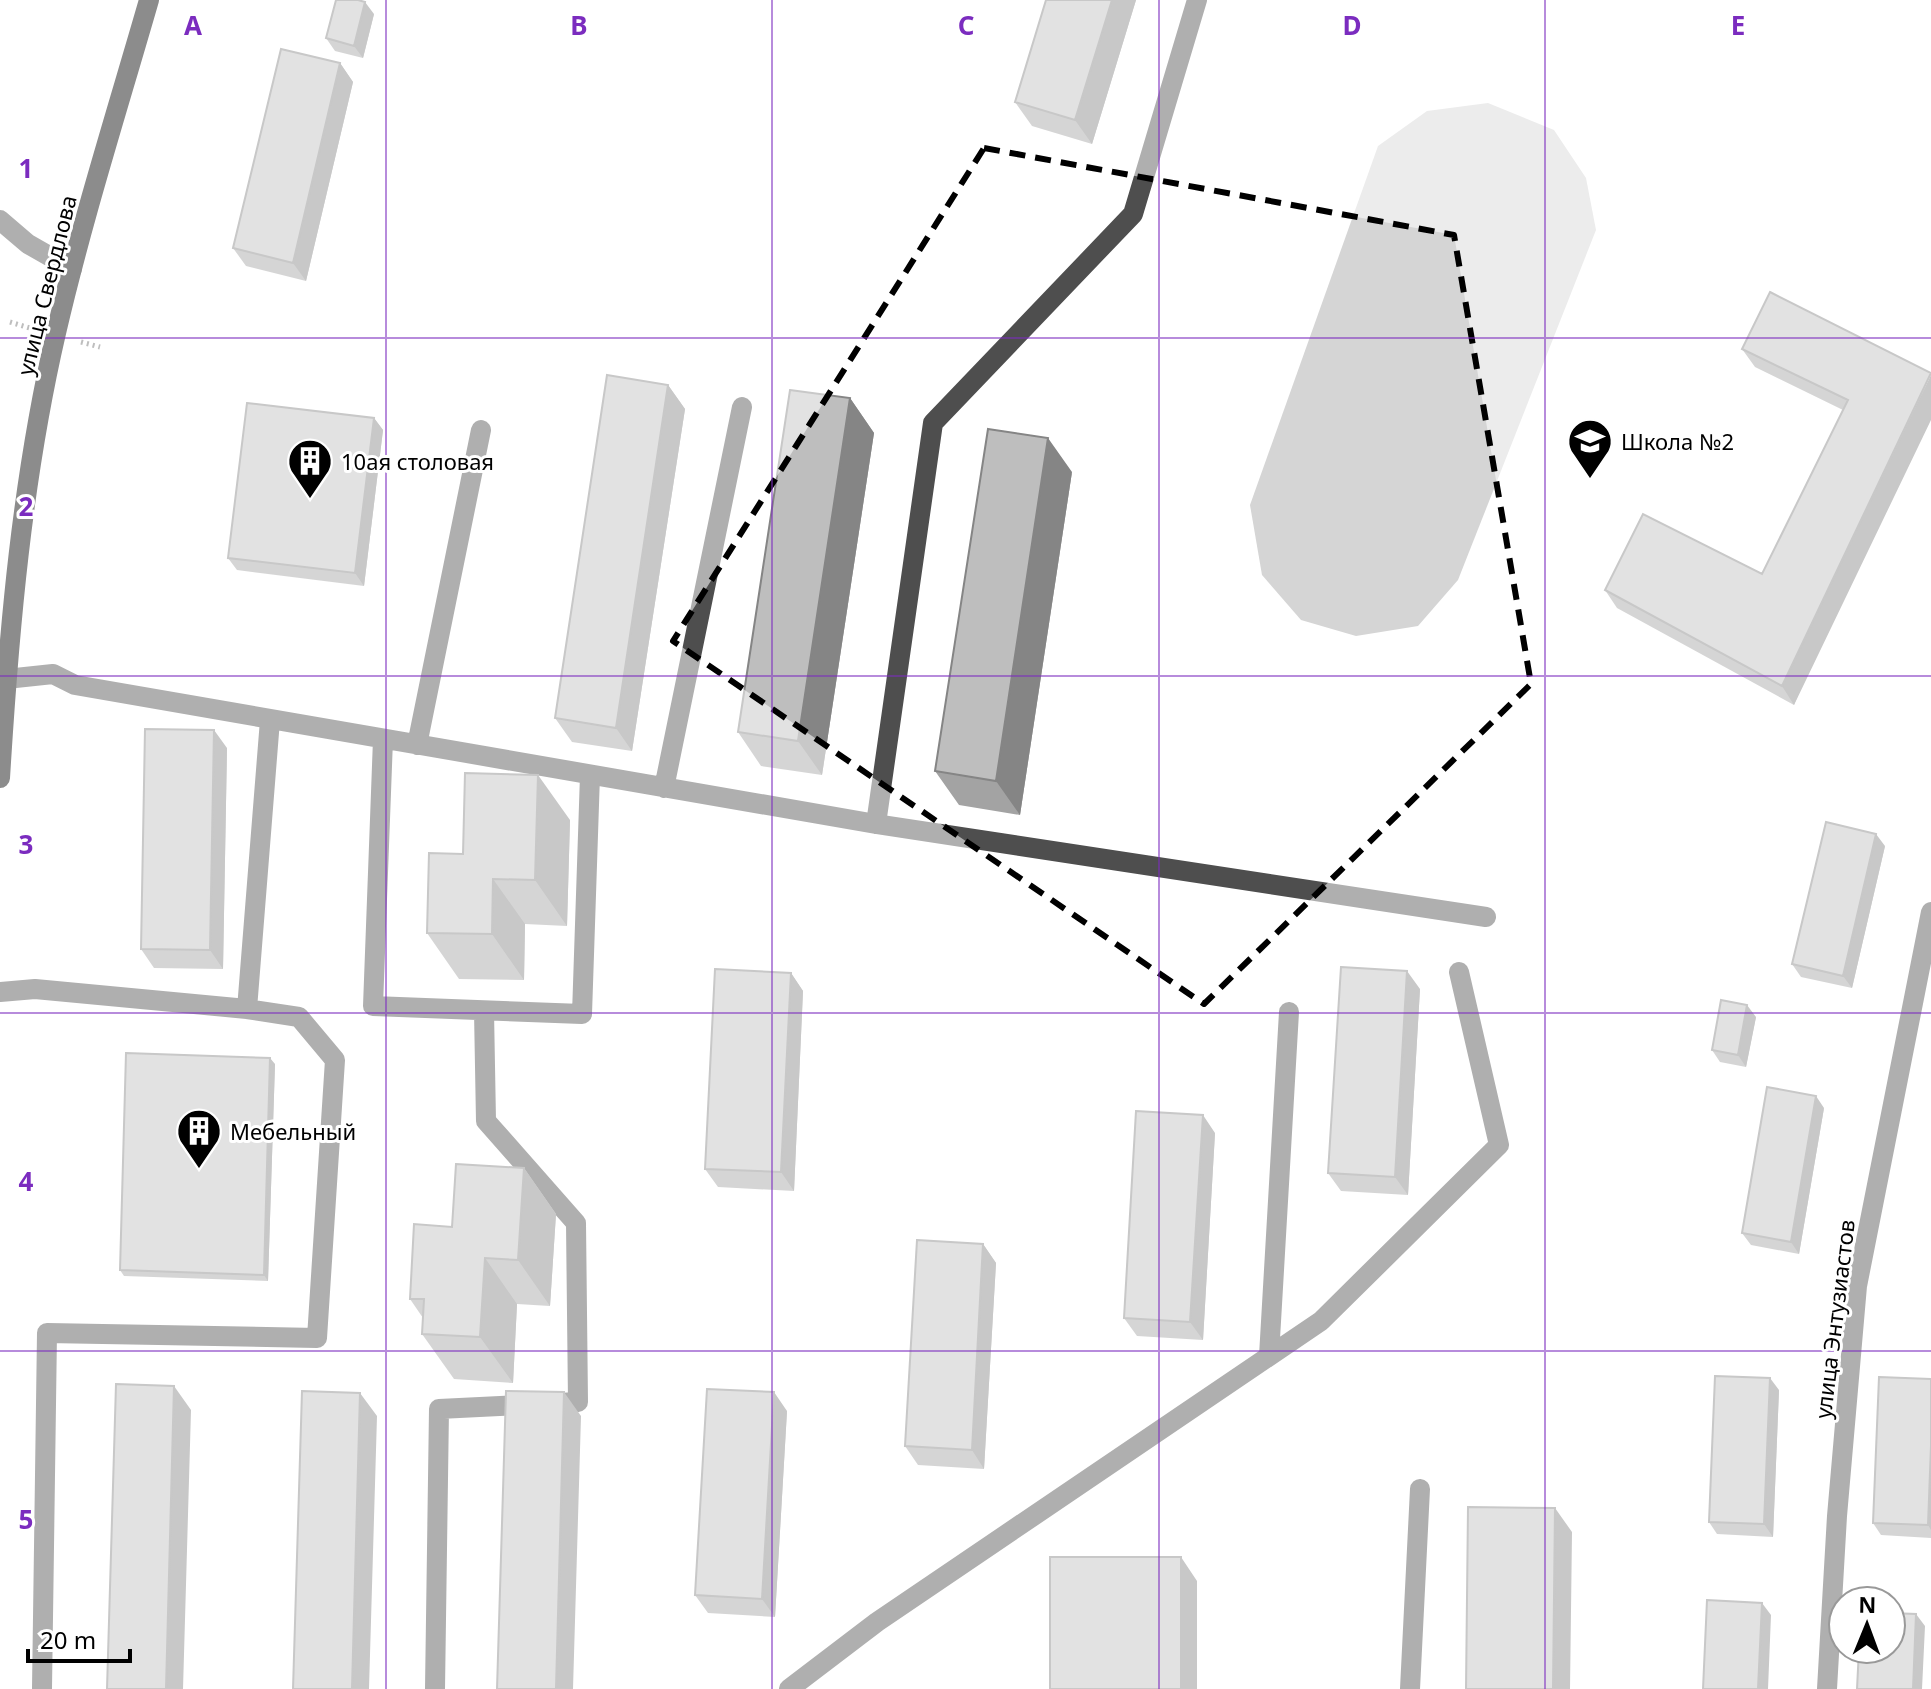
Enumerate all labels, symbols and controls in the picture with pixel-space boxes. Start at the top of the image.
text: A [184,7,202,43]
text: B [570,7,588,43]
text: C [958,7,974,43]
text: D [1342,7,1362,43]
text: E [1731,7,1745,43]
text: 1 [19,150,33,186]
street label: улица Свердлова [9,192,83,378]
school or university icon: Школа №2 [1566,417,1614,480]
place label: Школа №2 [1621,426,1734,456]
building icon: 10ая столовая [286,437,334,500]
place label: 10ая столовая [341,446,494,476]
text: 2 [19,488,34,524]
text: 3 [19,826,33,862]
building icon: Мебельный [175,1107,223,1170]
place label: Мебельный [230,1116,356,1146]
text: 4 [19,1163,34,1199]
street label: улица Энтузиастов [1807,1218,1861,1420]
text: 5 [19,1501,33,1537]
north arrow [1827,1585,1907,1665]
text: N [1858,1589,1877,1619]
scale bar [28,1613,130,1663]
text: 20 m [40,1623,96,1656]

